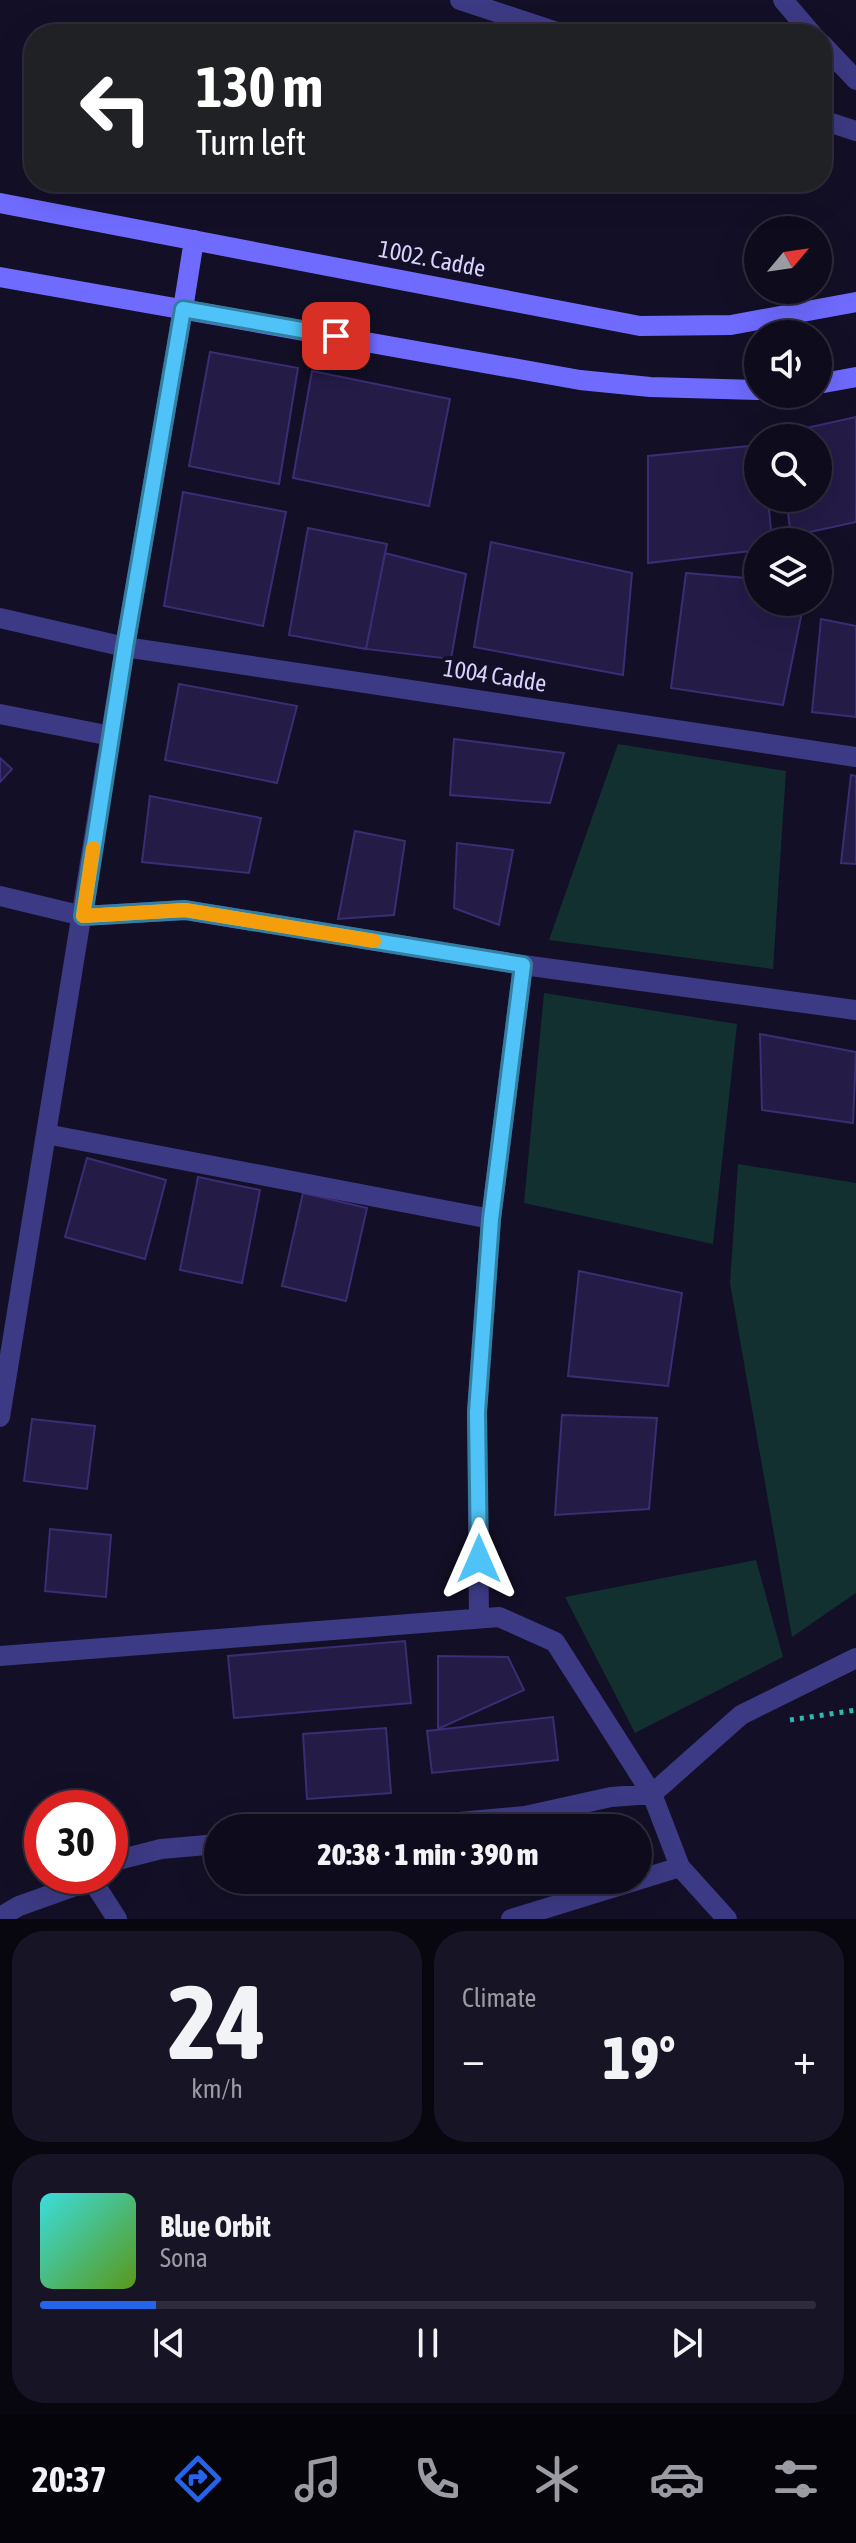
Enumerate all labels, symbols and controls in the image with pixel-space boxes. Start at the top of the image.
text: 130 m [196,55,323,119]
icon: left [64,56,168,160]
text: Turn left [196,121,306,163]
north arrow [744,216,832,304]
map controls [744,216,832,616]
street label: 1002. Cadde [376,235,488,282]
pin [302,302,370,370]
icon: arrive [314,314,358,358]
button: sound [744,320,832,408]
button: search [744,424,832,512]
button: layers [744,528,832,616]
street label: 1004 Cadde [442,654,549,697]
position arrow [437,1517,521,1601]
speed limit sign: 30 [24,1790,128,1894]
text: 20:38 · 1 min · 390 m [318,1837,538,1871]
text: 24 [168,1962,266,2081]
text: Climate [462,1983,536,2013]
text: 19° [603,2023,675,2092]
text: − [462,2033,485,2083]
text: + [793,2033,816,2083]
text: km/h [191,2074,243,2104]
text: Blue Orbit [160,2209,271,2243]
text: Sona [160,2243,208,2273]
icon: previous [147,2321,191,2365]
icon: pause [406,2321,450,2365]
icon: next [665,2321,709,2365]
icon: directions [170,2451,226,2507]
icon: music [290,2451,346,2507]
icon: phone [409,2451,465,2507]
icon: climate [529,2451,585,2507]
icon: car [649,2451,705,2507]
icon: filters [768,2451,824,2507]
text: 20:37 [32,2458,107,2500]

